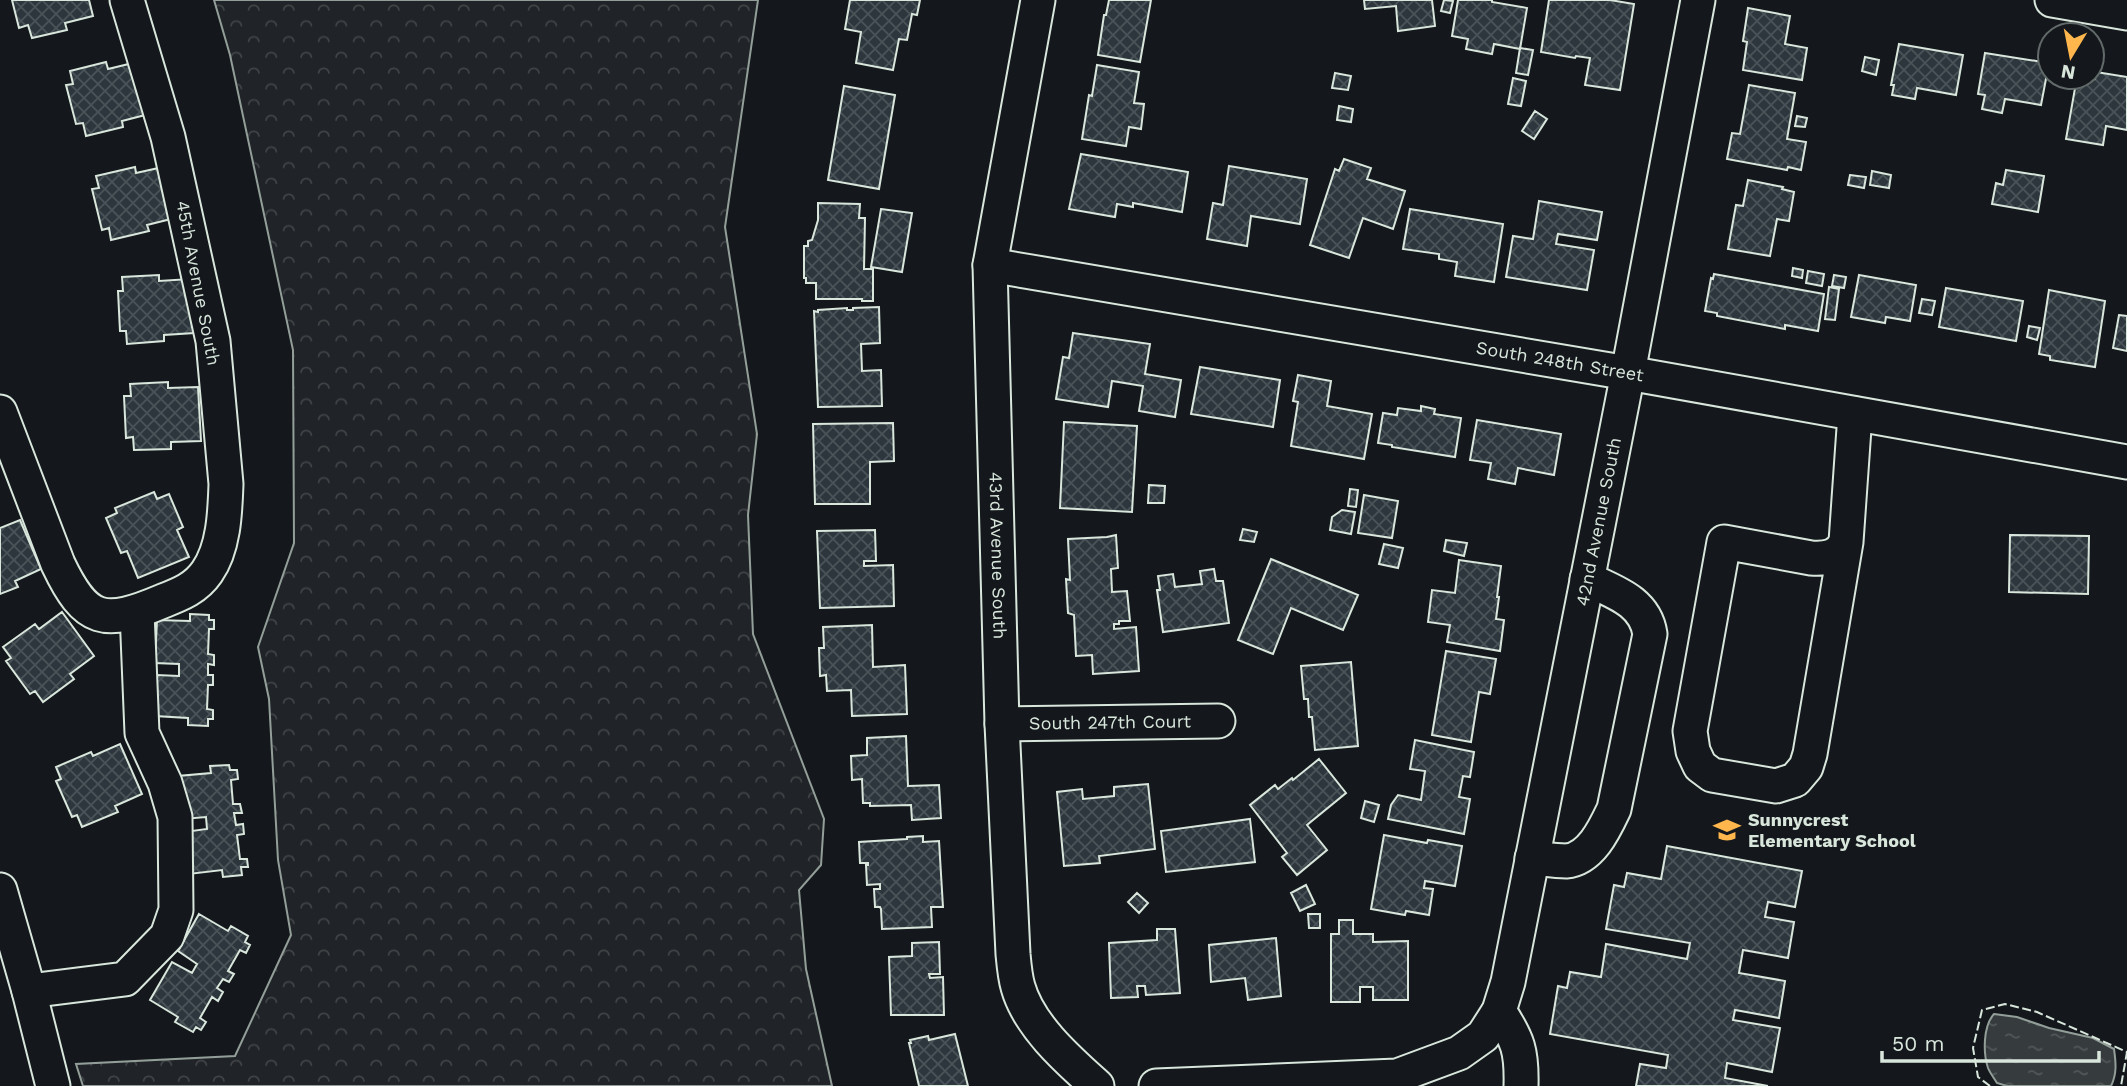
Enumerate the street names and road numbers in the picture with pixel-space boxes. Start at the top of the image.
street label: 45th Avenue South [172,199,225,367]
street label: South 248th Street [1475,336,1646,386]
street label: 42nd Avenue South [1571,435,1625,608]
street label: 43rd Avenue South [985,472,1011,639]
street label: South 247th Court [1029,710,1192,734]

